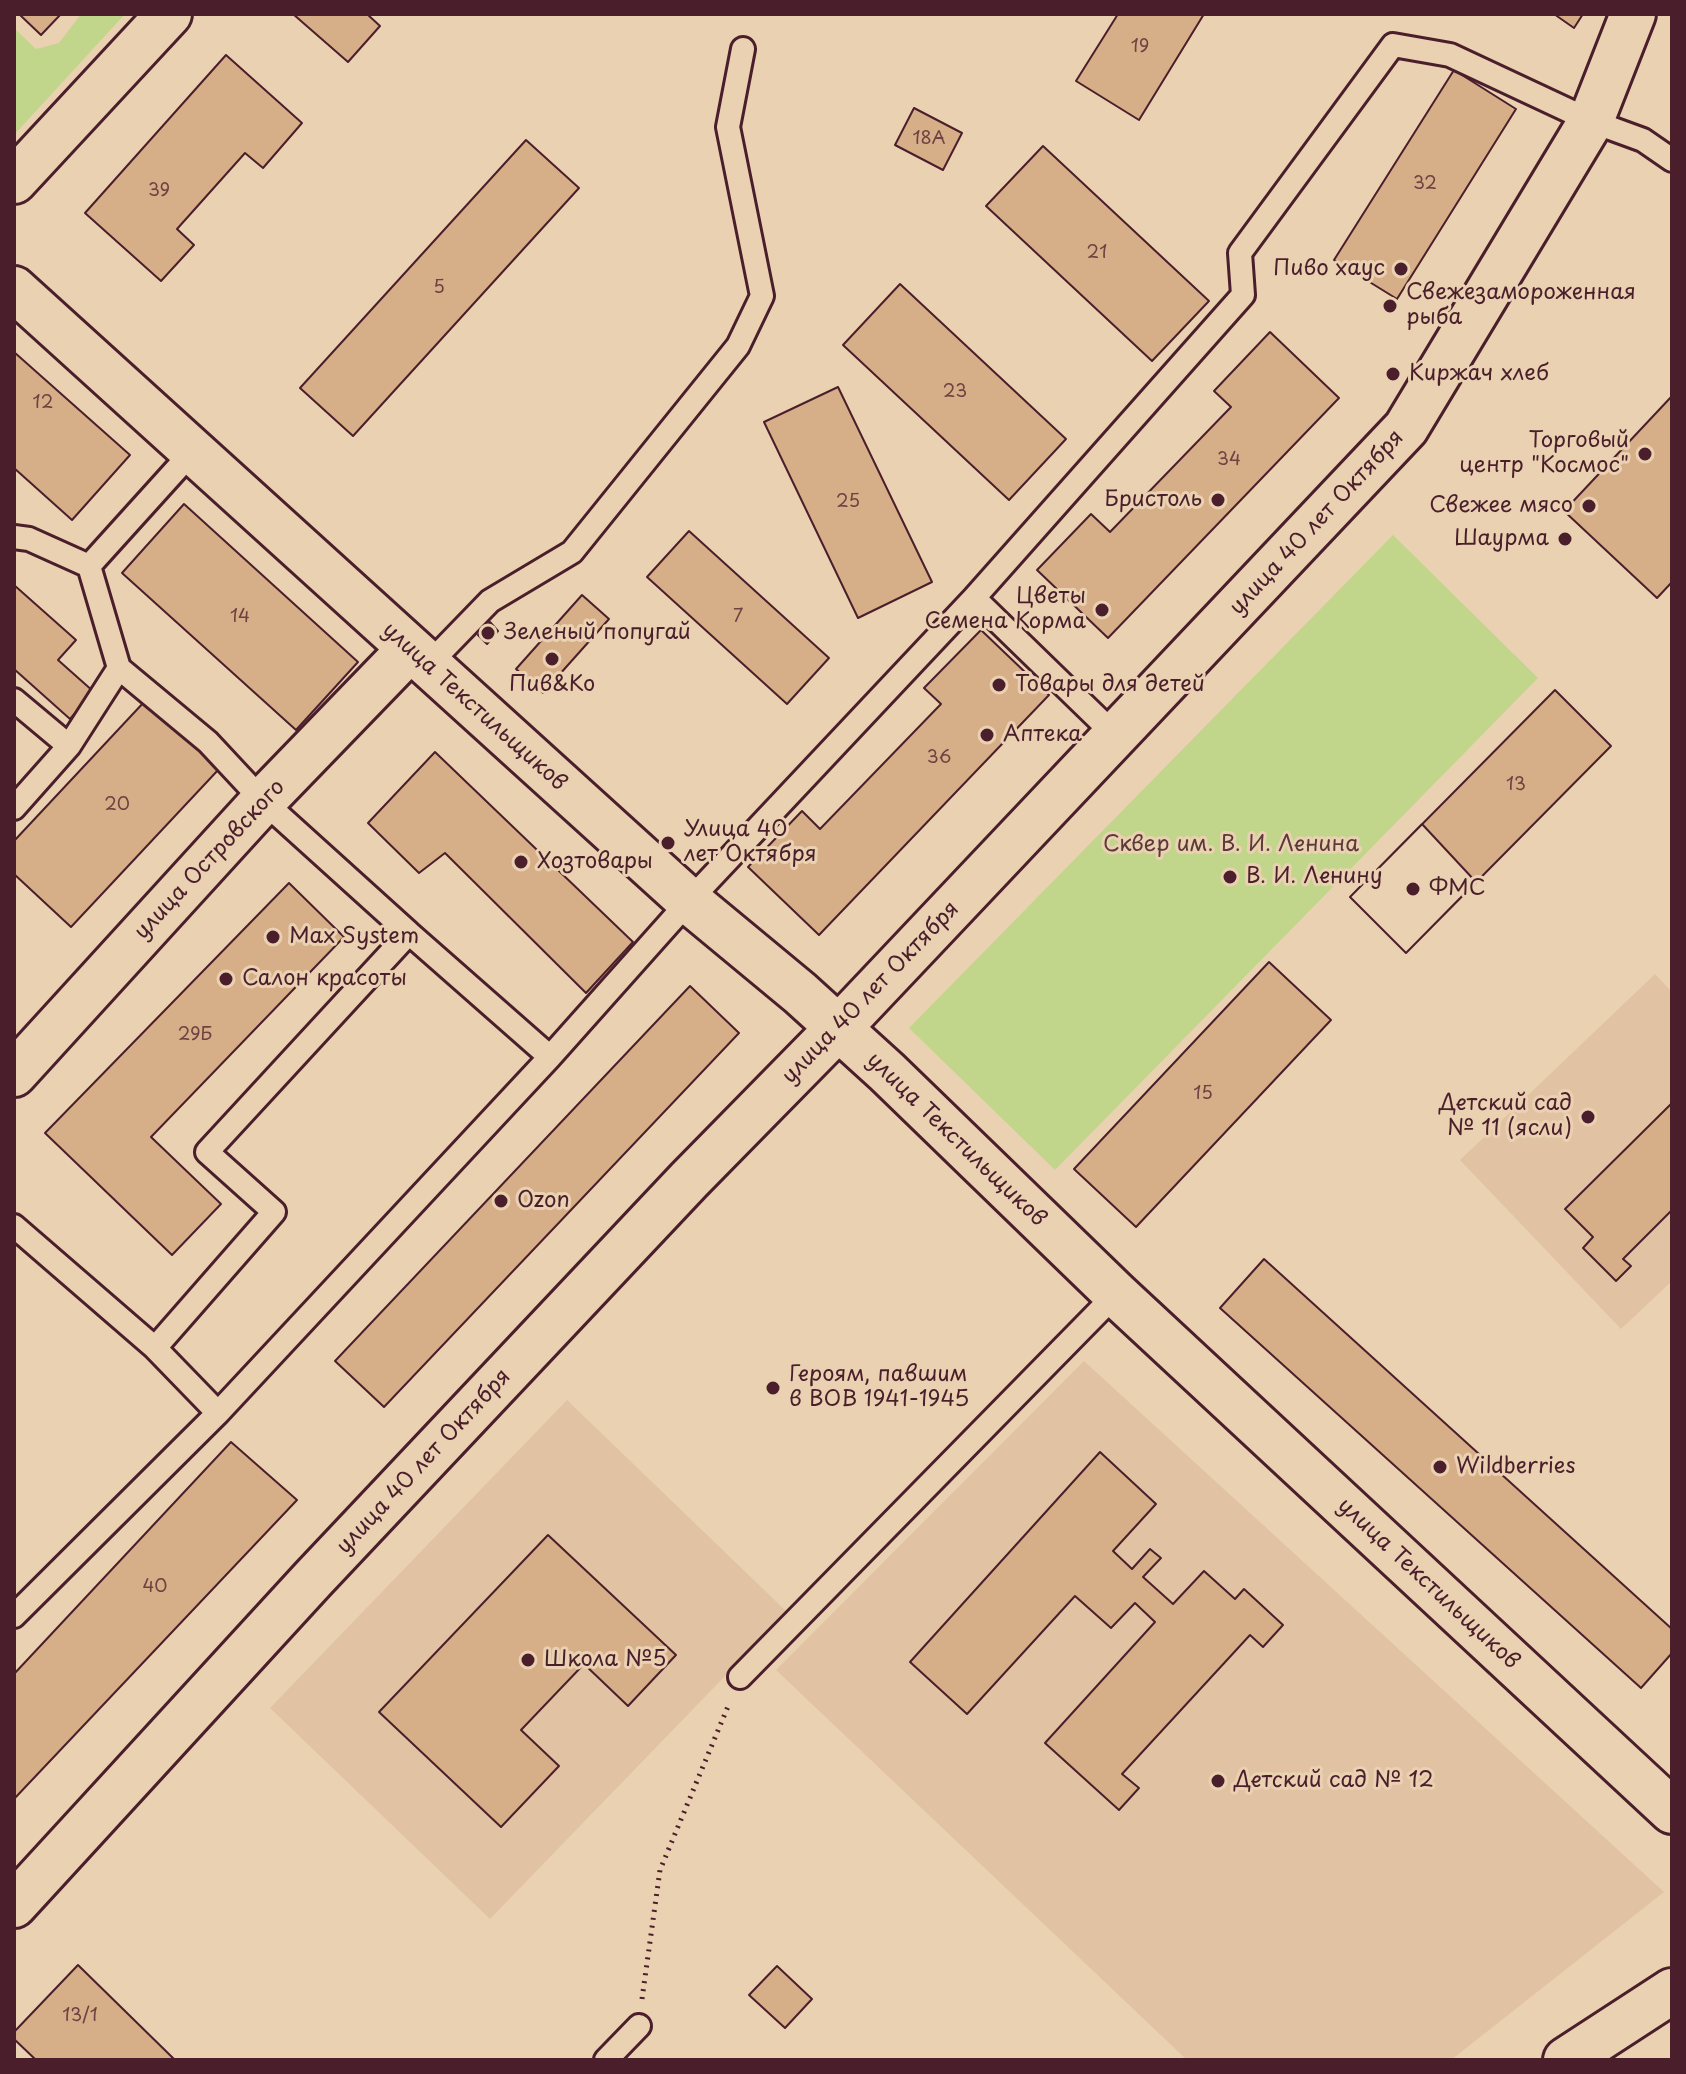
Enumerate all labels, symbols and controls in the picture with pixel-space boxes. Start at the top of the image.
house number: 19 [1131,36,1149,58]
house number: 18А [912,128,946,150]
house number: 32 [1413,173,1437,195]
house number: 39 [148,180,170,202]
house number: 21 [1087,242,1107,264]
place label: Пиво хаус [1273,256,1385,282]
marker: Пиво хаус [1392,260,1410,278]
house number: 5 [433,277,445,299]
place label: Свежезамороженная рыба [1406,280,1636,332]
marker: Свежезамороженная рыба [1381,297,1399,315]
place label: Киржач хлеб [1409,361,1549,387]
marker: Киржач хлеб [1384,365,1402,383]
house number: 23 [943,381,967,403]
house number: 12 [33,392,53,414]
street label: улица 40 лет Октября [1224,425,1410,621]
place label: Торговый центр "Космос" [1459,428,1629,480]
marker: Торговый центр "Космос" [1636,445,1654,463]
house number: 34 [1217,449,1241,471]
place label: Бристоль [1104,487,1202,513]
house number: 25 [836,491,860,513]
marker: Бристоль [1209,491,1227,509]
place label: Свежее мясо [1429,493,1573,519]
marker: Свежее мясо [1580,497,1598,515]
place label: Шаурма [1454,526,1549,552]
marker: Шаурма [1556,530,1574,548]
place label: Цветы Семена Корма [924,584,1086,636]
marker: Цветы Семена Корма [1093,601,1111,619]
house number: 14 [230,606,250,628]
house number: 7 [733,606,743,628]
street label: улица Текстильщиков [376,617,572,797]
place label: Зеленый попугай [504,620,691,646]
marker: Зеленый попугай [479,624,497,642]
marker: Пив&Ко [543,650,561,668]
place label: Пив&Ко [509,672,595,698]
place label: Товары для детей [1015,672,1205,698]
marker: Товары для детей [990,676,1008,694]
place label: Аптека [1003,722,1082,748]
marker: Аптека [978,726,996,744]
house number: 36 [927,747,951,769]
house number: 13 [1506,774,1526,796]
street label: улица Островского [129,775,291,945]
house number: 20 [104,794,130,816]
place label: Улица 40 лет Октября [684,817,817,868]
park label: Сквер им. В. И. Ленина [1103,832,1359,858]
marker: Улица 40 лет Октября [659,834,677,852]
place label: Хозтовары [537,849,653,875]
marker: Хозтовары [512,853,530,871]
place label: В. И. Ленину [1246,864,1383,890]
marker: В. И. Ленину [1221,868,1239,886]
place label: ФМС [1429,876,1486,902]
marker: ФМС [1404,880,1422,898]
street label: улица 40 лет Октября [777,896,965,1090]
place label: Max System [289,924,419,950]
marker: Max System [264,928,282,946]
place label: Салон красоты [242,966,407,992]
marker: Салон красоты [217,970,235,988]
house number: 29Б [178,1024,212,1046]
street label: улица Текстильщиков [861,1048,1051,1232]
house number: 15 [1193,1083,1213,1105]
place label: Детский сад № 11 (ясли) [1439,1091,1572,1142]
marker: Детский сад № 11 (ясли) [1579,1108,1597,1126]
place label: Ozon [517,1188,570,1214]
marker: Ozon [492,1192,510,1210]
place label: Героям, павшим в ВОВ 1941-1945 [789,1362,969,1414]
street label: улица 40 лет Октября [331,1364,517,1560]
marker: Героям, павшим в ВОВ 1941-1945 [764,1379,782,1397]
place label: Wildberries [1456,1454,1575,1480]
marker: Wildberries [1431,1458,1449,1476]
street label: улица Текстильщиков [1332,1493,1524,1675]
house number: 40 [142,1576,168,1598]
place label: Школа №5 [544,1647,666,1673]
marker: Школа №5 [519,1651,537,1669]
place label: Детский сад № 12 [1234,1768,1434,1794]
marker: Детский сад № 12 [1209,1772,1227,1790]
house number: 13/1 [62,2005,98,2027]

